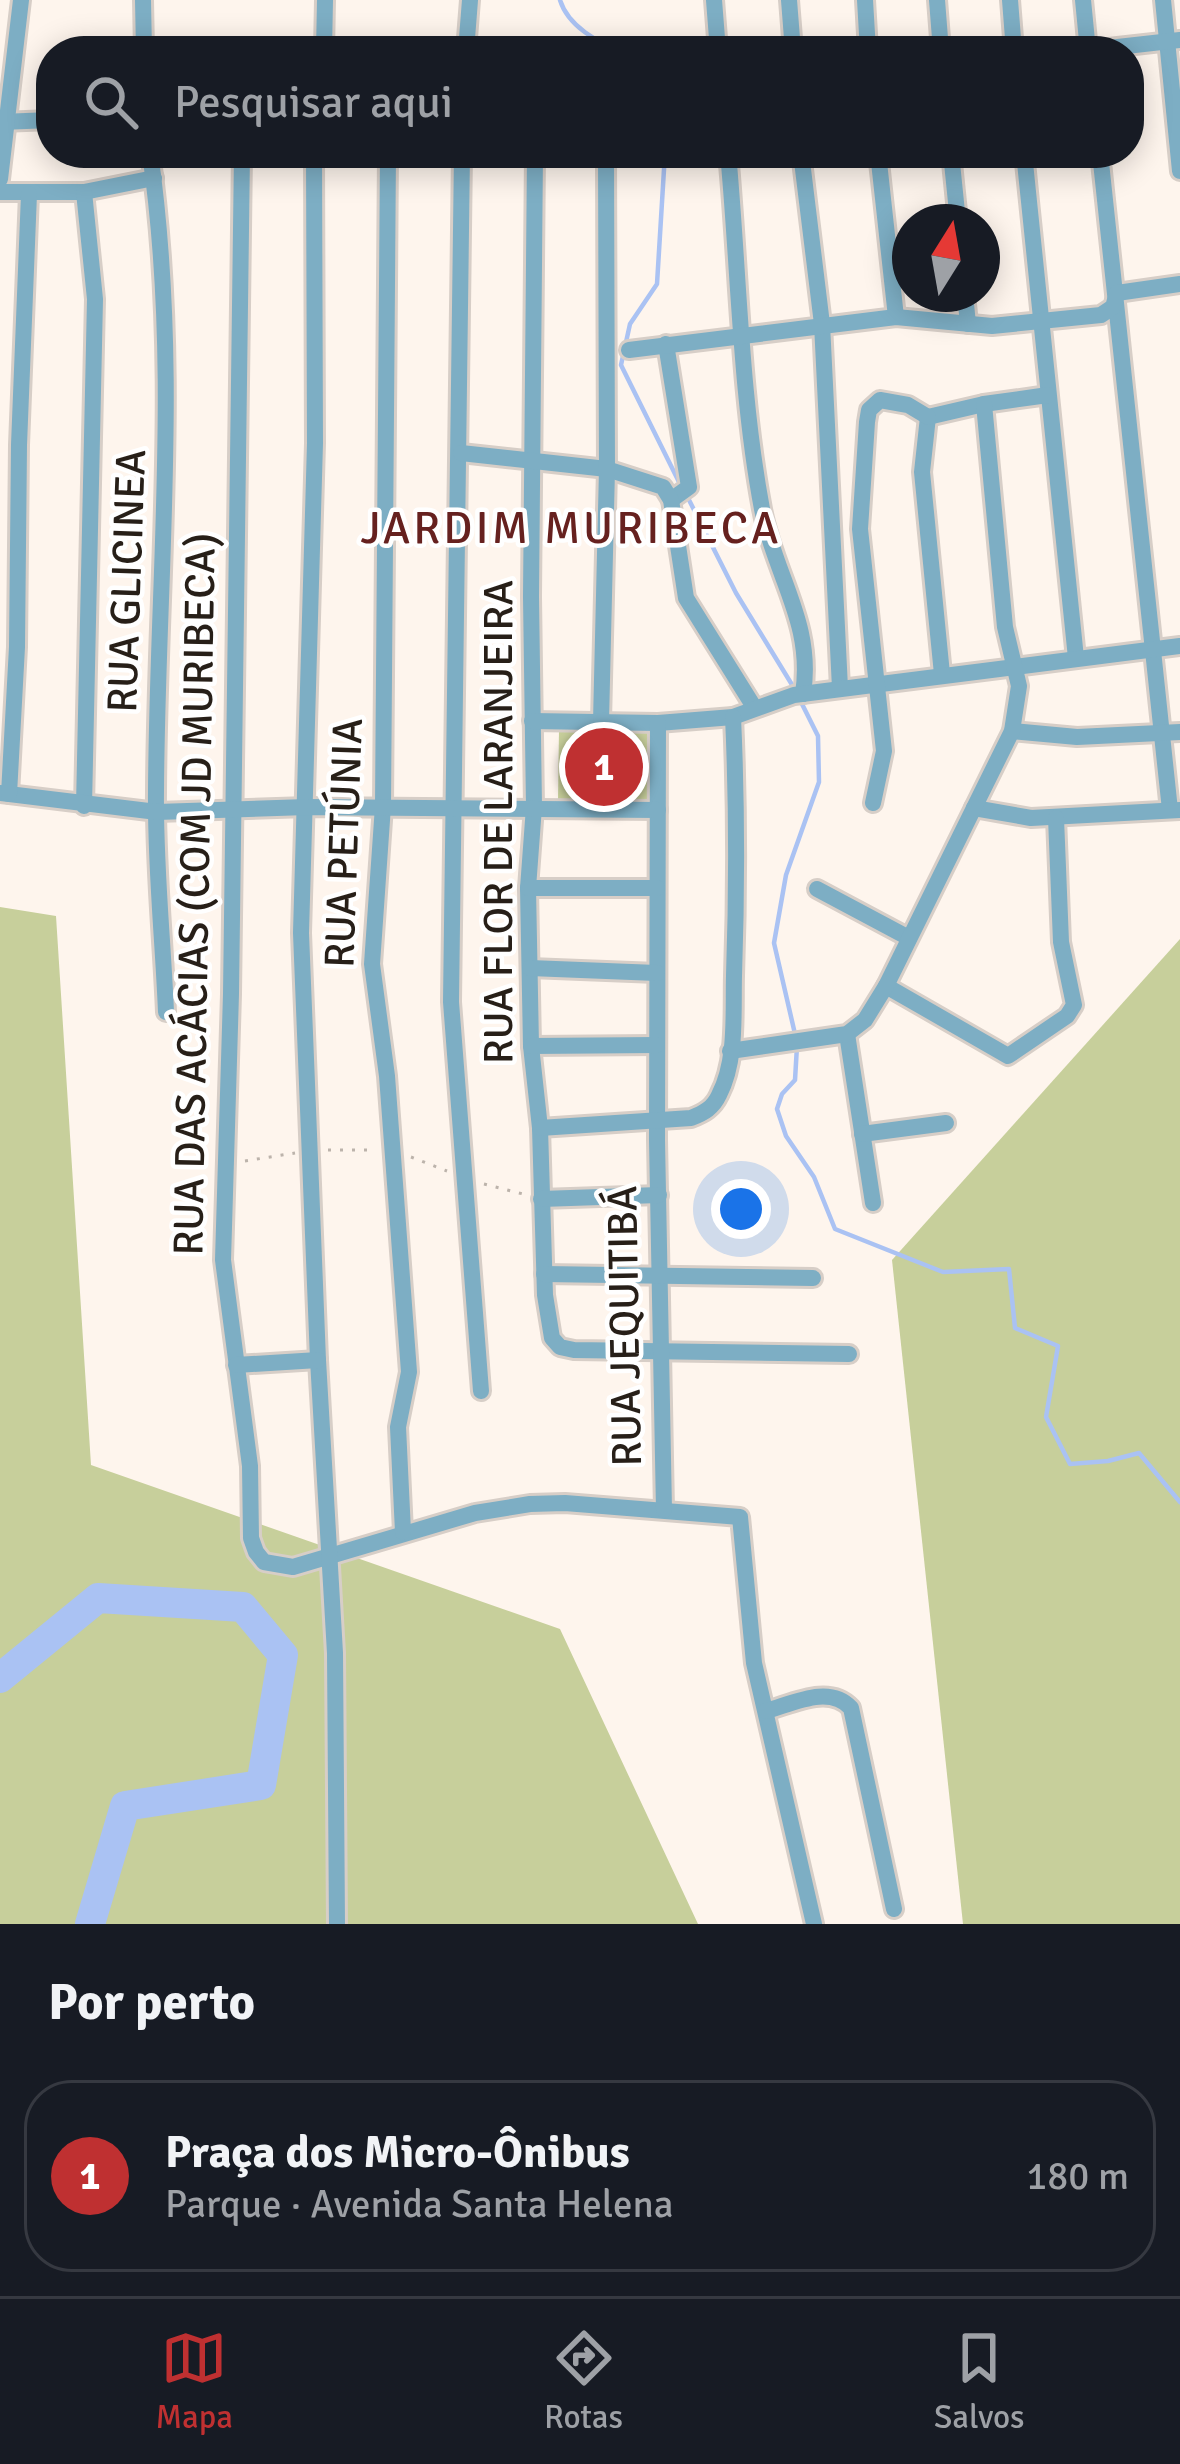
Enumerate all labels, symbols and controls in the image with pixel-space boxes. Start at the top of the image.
search box [36,36,1144,168]
icon: search [78,69,144,135]
text: Pesquisar aqui [174,75,453,130]
north arrow [892,204,1000,312]
street label: RUA GLICINEA [97,449,157,713]
district label: JARDIM MURIBECA [360,501,782,556]
street label: RUA DAS ACÁCIAS (COM JD MURIBECA) [163,532,227,1256]
street label: RUA FLOR DE LARANJEIRA [473,580,524,1064]
street label: RUA PETÚNIA [314,717,374,969]
pin: 1 [565,722,643,812]
your location [711,1179,771,1239]
street label: RUA JEQUITIBÁ [597,1185,653,1467]
text: Por perto [48,1971,255,2034]
text: Praça dos Micro-Ônibus [165,2125,630,2180]
text: 1 [79,2152,101,2200]
text: 180 m [1026,2152,1129,2200]
text: Parque · Avenida Santa Helena [165,2180,673,2228]
tab: Mapa [155,2325,233,2438]
tab: Rotas [544,2325,623,2438]
tab: Salvos [934,2325,1025,2438]

